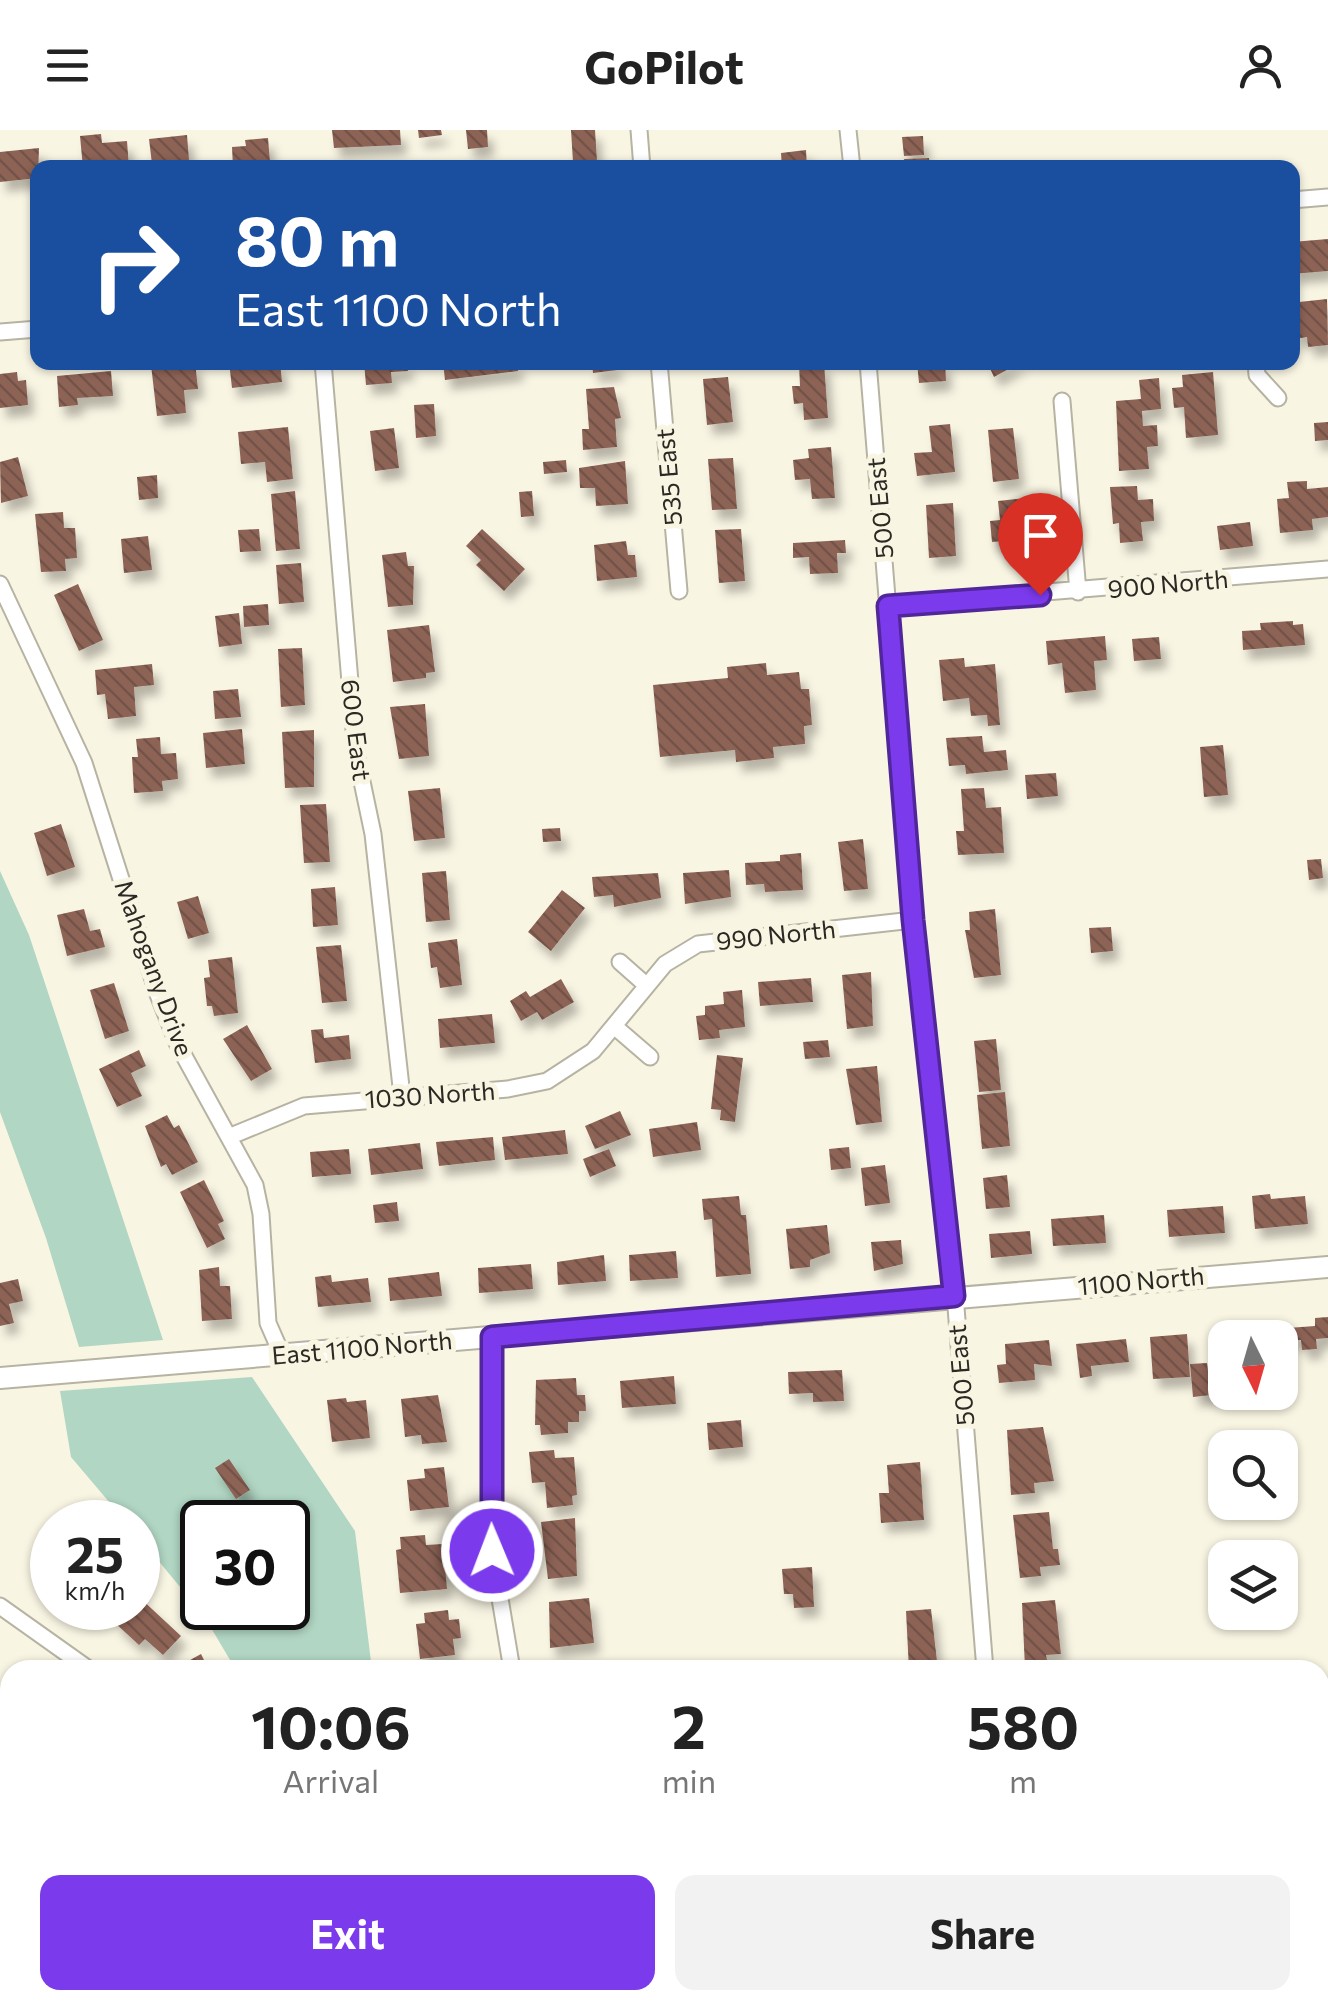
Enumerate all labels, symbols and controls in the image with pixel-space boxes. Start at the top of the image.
icon: menu [40,38,95,93]
text: GoPilot [584,38,744,93]
icon: person [1233,38,1288,93]
text: 80 m [235,195,399,280]
icon: right [70,200,200,330]
text: East 1100 North [235,280,562,335]
street label: 535 East [649,427,687,527]
street label: 500 East [860,456,898,560]
pin [998,493,1083,596]
icon: arrive [1013,508,1068,563]
street label: 900 North [1106,563,1229,603]
street label: 600 East [336,677,378,782]
street label: Mahogany Drive [109,876,201,1060]
street label: 990 North [715,913,837,955]
street label: 1030 North [364,1074,496,1114]
street label: 1100 North [1076,1260,1206,1300]
north arrow [1208,1320,1298,1410]
map controls [1208,1320,1298,1630]
street label: 500 East [941,1323,979,1427]
street label: East 1100 North [270,1324,454,1370]
button: search [1208,1430,1298,1520]
position arrow [440,1499,544,1603]
speed limit sign: 30 [180,1500,310,1630]
text: 25 [66,1522,124,1583]
button: layers [1208,1540,1298,1630]
text: km/h [65,1575,125,1605]
text: 10:06 [251,1688,411,1761]
text: 2 [672,1688,706,1761]
text: 580 [967,1688,1079,1761]
text: Arrival [282,1760,379,1800]
text: min [662,1760,716,1800]
text: m [1009,1760,1037,1800]
button: Exit [40,1875,655,1990]
button: Share [675,1875,1290,1990]

